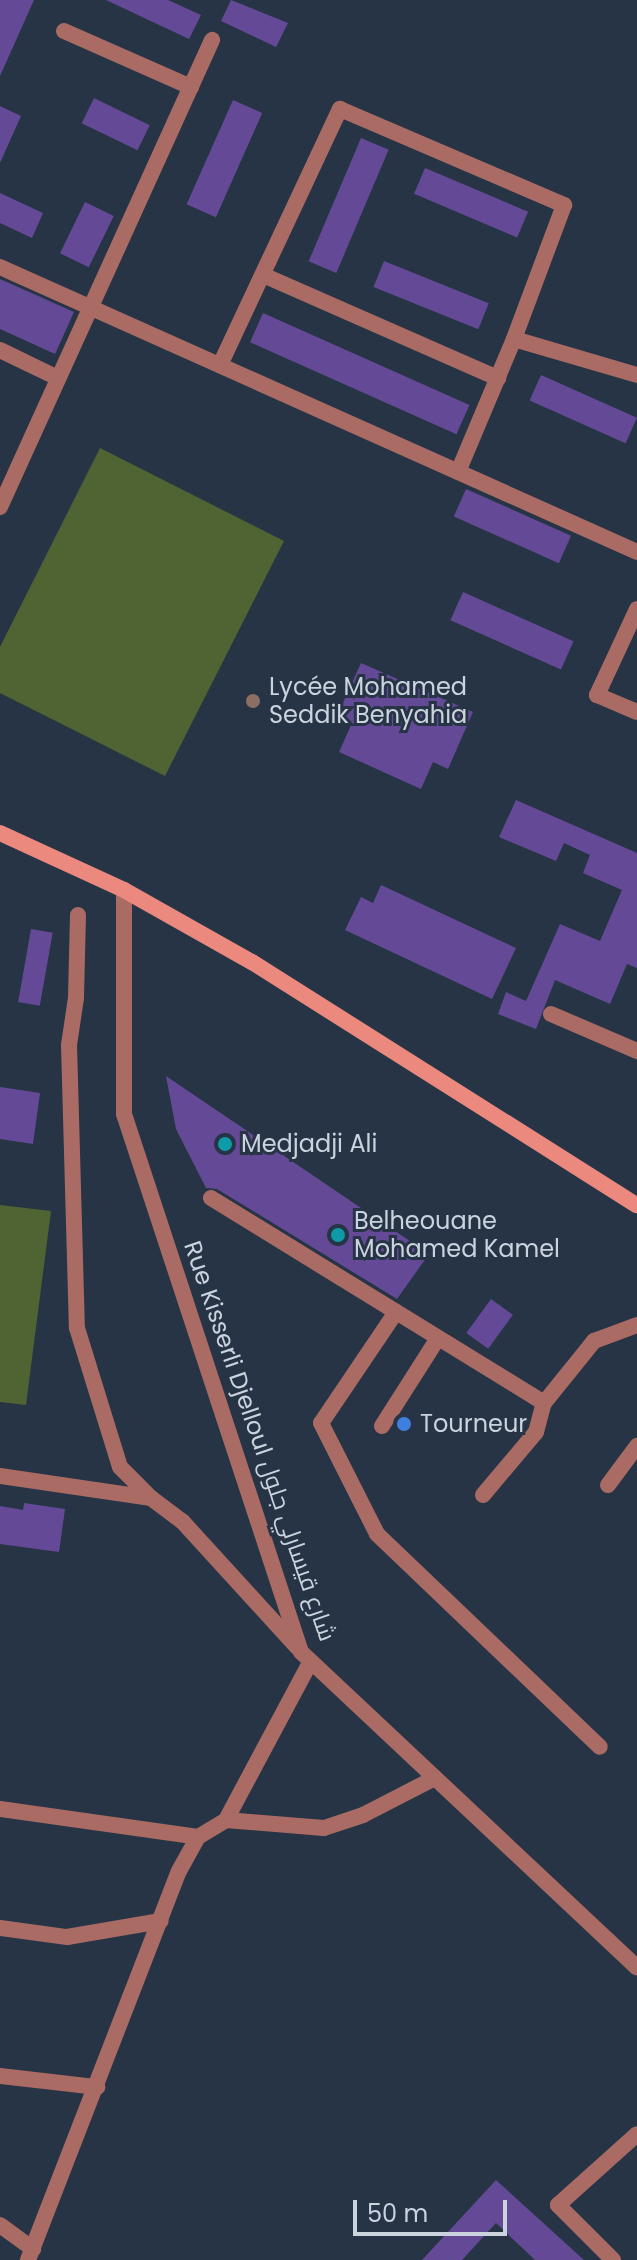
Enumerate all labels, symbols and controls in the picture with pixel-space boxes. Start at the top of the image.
place label: Lycée Mohamed Seddik Benyahia [269,673,467,729]
marker: Lycée Mohamed Seddik Benyahia [244,692,262,710]
place label: Medjadji Ali [241,1130,377,1158]
marker: Medjadji Ali [216,1135,234,1153]
place label: Belheouane Mohamed Kamel [354,1207,560,1263]
marker: Belheouane Mohamed Kamel [329,1226,347,1244]
street label: Rue Kisserli Djelloul شارع قيسارلي جلول [178,1237,342,1645]
place label: Tourneur [420,1410,527,1438]
marker: Tourneur [395,1415,413,1433]
scale bar [357,2184,511,2234]
text: 50 m [367,2197,428,2230]

